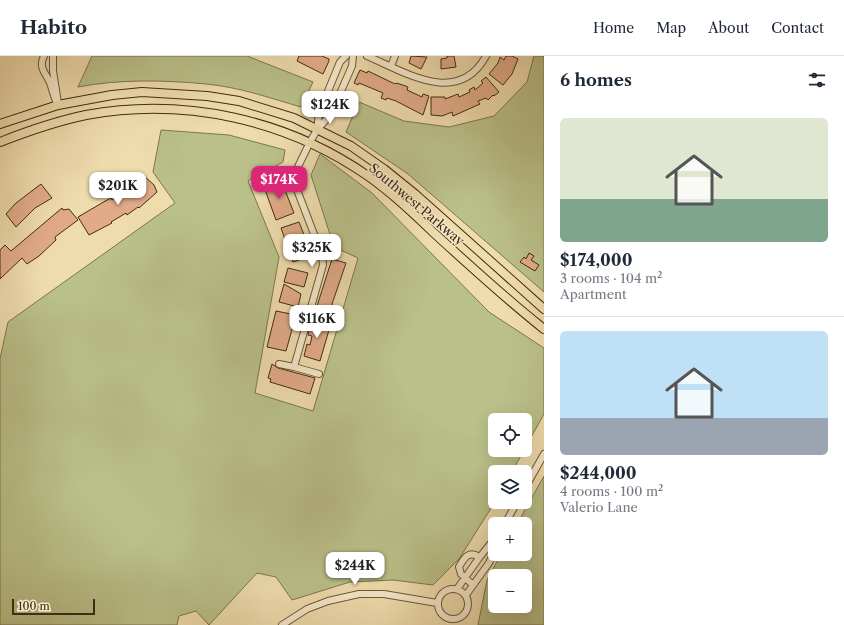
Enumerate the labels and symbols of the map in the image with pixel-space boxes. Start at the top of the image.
pin: $124K [302,91,358,125]
street label: Southwest Parkway [366,159,469,249]
pin: $174K [251,166,307,200]
pin: $201K [90,172,146,206]
pin: $325K [284,234,340,268]
pin: $116K [289,305,345,339]
pin: $244K [327,552,383,586]
scale bar [12,597,95,616]

